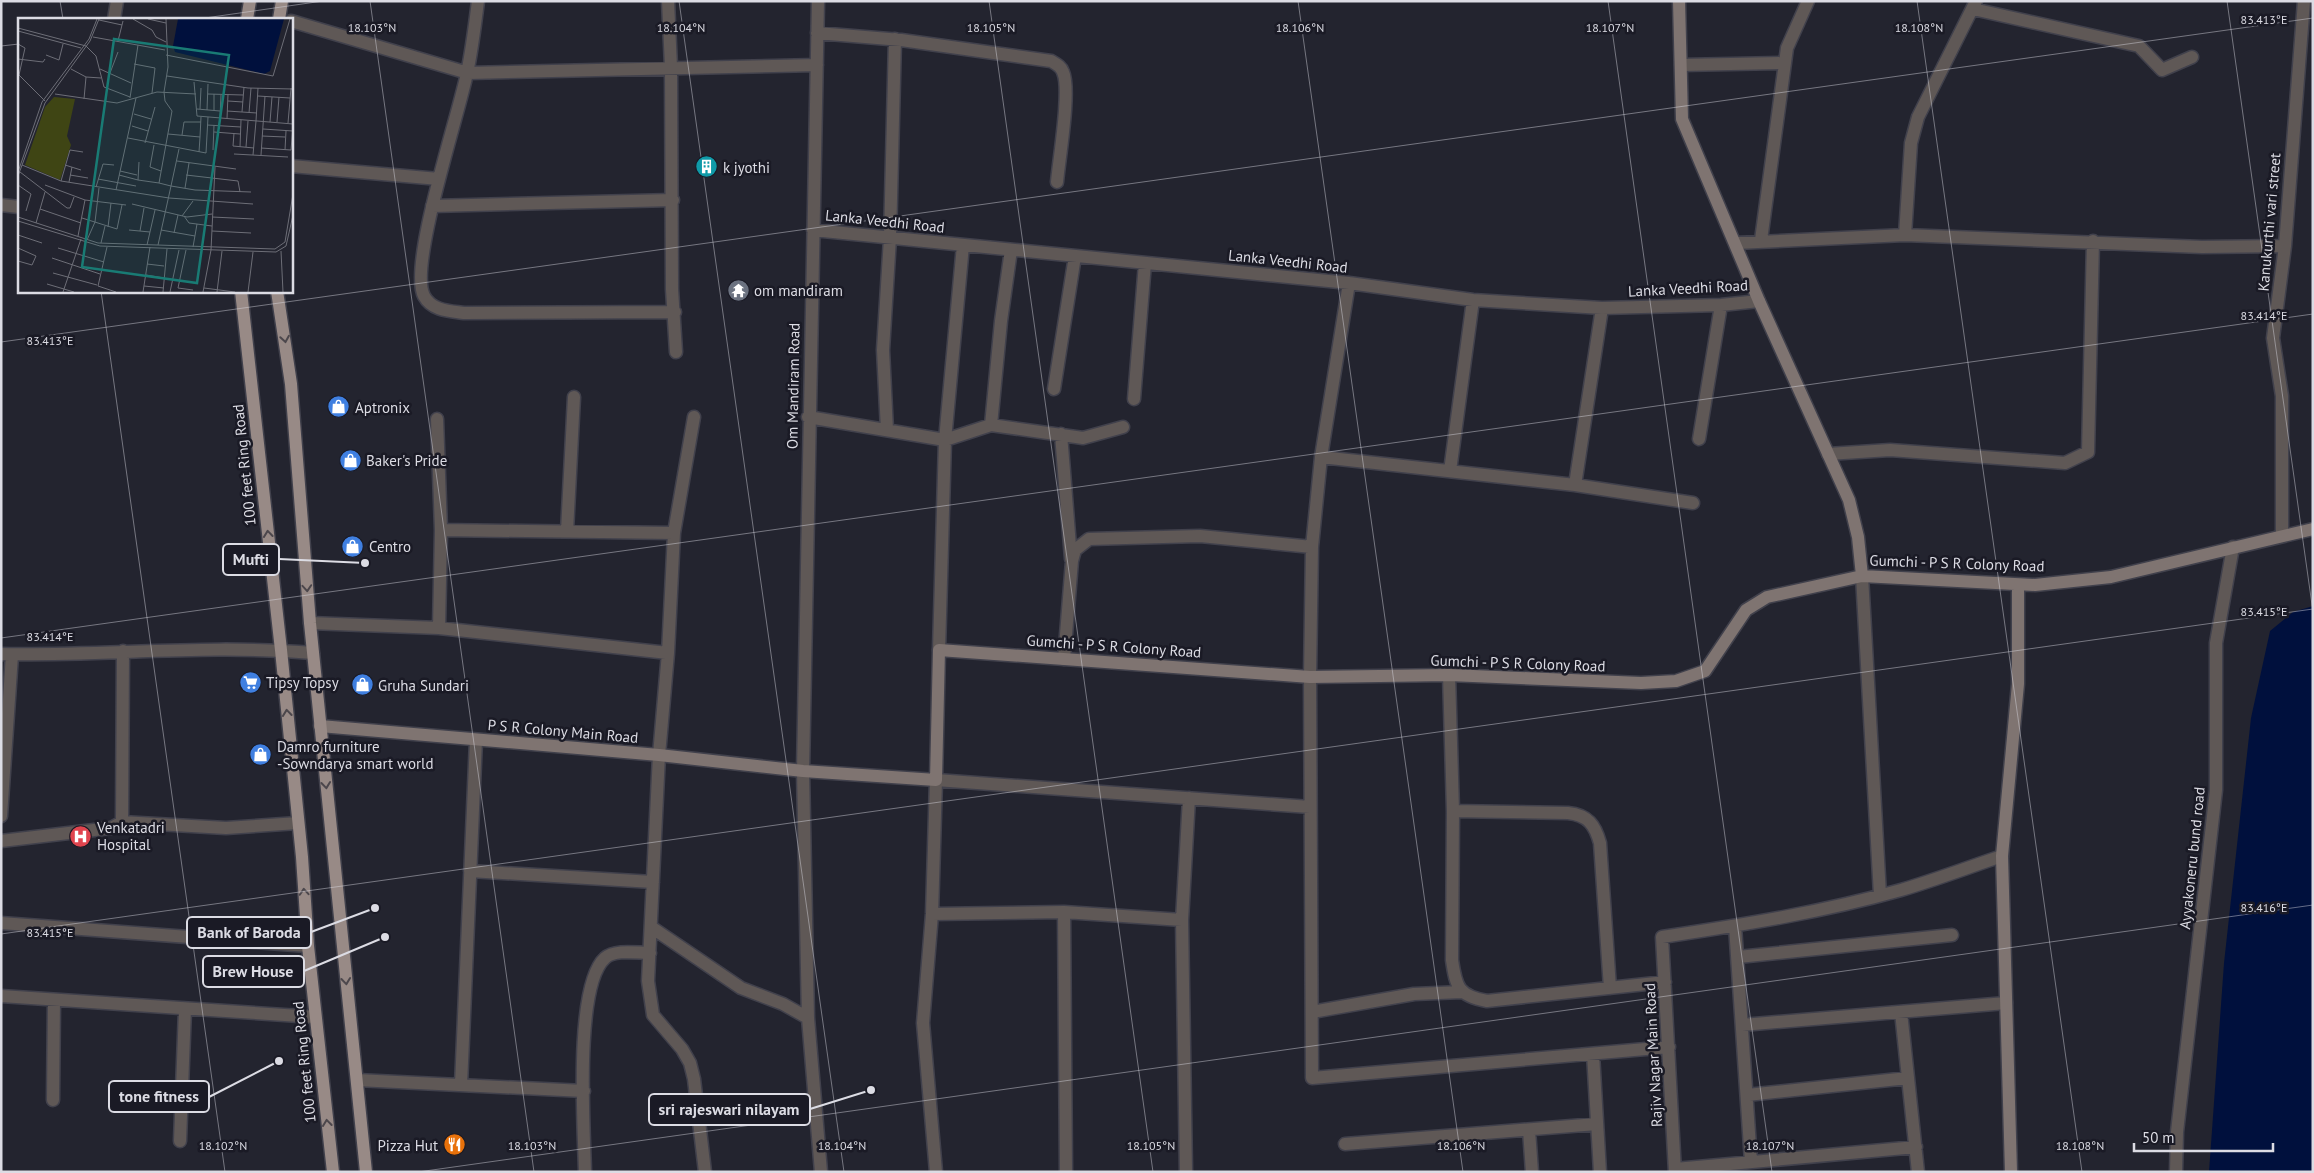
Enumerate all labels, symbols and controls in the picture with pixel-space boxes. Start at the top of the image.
text: 83.413°E [2241,12,2287,27]
inset map [18,18,292,292]
text: 18.103°N [348,20,396,35]
text: 18.104°N [657,20,705,35]
text: 18.105°N [967,20,1015,35]
text: 18.106°N [1276,20,1324,35]
text: 18.107°N [1586,20,1634,35]
text: 18.108°N [1895,20,1943,35]
street label: Kanukurthi vari street [2253,152,2285,292]
building icon: k jyothi [695,155,719,179]
place label: k jyothi [723,158,770,177]
street label: Lanka Veedhi Road [824,205,946,237]
street label: Lanka Veedhi Road [1227,245,1349,277]
street label: Lanka Veedhi Road [1628,275,1748,301]
temple icon: om mandiram [726,278,750,302]
place label: om mandiram [754,281,843,300]
text: 83.414°E [2241,308,2287,323]
street label: Om Mandiram Road [782,323,804,449]
text: 83.413°E [27,333,73,348]
one-way arrow [279,335,289,344]
shop icon: Aptronix [327,395,351,419]
place label: Aptronix [355,398,410,417]
street label: 100 feet Ring Road [228,403,260,527]
shop icon: Baker's Pride [338,448,362,472]
place label: Baker's Pride [366,451,447,470]
one-way arrow [263,530,274,538]
shop icon: Centro [341,534,365,558]
place label: Centro [369,537,411,556]
callout: Mufti [223,544,279,575]
text: Mufti [233,549,269,569]
street label: Gumchi - P S R Colony Road [1869,550,2045,576]
one-way arrow [301,585,312,593]
text: 83.415°E [2241,604,2287,619]
text: 83.414°E [27,629,73,644]
street label: Gumchi - P S R Colony Road [1026,630,1202,662]
street label: Gumchi - P S R Colony Road [1430,650,1606,676]
supermarket icon: Tipsy Topsy [238,670,262,694]
place label: Tipsy Topsy [266,673,339,692]
shop icon: Gruha Sundari [350,673,374,697]
place label: Gruha Sundari [378,676,469,695]
one-way arrow [282,709,293,717]
street label: P S R Colony Main Road [487,715,639,747]
place label: Damro furniture -Sowndarya smart world [277,737,434,773]
shop icon: Damro furniture -Sowndarya smart world [249,743,273,767]
one-way arrow [320,781,331,789]
street label: Ayyakoneru bund road [2175,786,2209,930]
place label: Venkatadri Hospital [96,818,165,854]
hospital icon: Venkatadri Hospital [69,824,93,848]
one-way arrow [299,888,310,896]
text: 83.416°E [2241,900,2287,915]
callout: Bank of Baroda [187,917,311,948]
text: Bank of Baroda [197,922,301,942]
text: 83.415°E [27,925,73,940]
callout: Brew House [203,956,304,987]
text: Brew House [213,961,293,981]
one-way arrow [341,978,352,986]
street label: Rajiv Nagar Main Road [1640,982,1666,1128]
street label: 100 feet Ring Road [288,1000,320,1124]
callout: tone fitness [109,1081,209,1112]
text: tone fitness [119,1086,199,1106]
callout: sri rajeswari nilayam [649,1094,810,1125]
text: sri rajeswari nilayam [658,1099,800,1119]
one-way arrow [322,1119,333,1127]
scale bar [2134,1120,2273,1152]
text: 50 m [2142,1128,2175,1147]
restaurant icon: Pizza Hut [442,1133,466,1157]
place label: Pizza Hut [377,1136,438,1155]
text: 18.102°N [199,1138,247,1153]
text: 18.103°N [508,1138,556,1153]
text: 18.104°N [818,1138,866,1153]
text: 18.105°N [1127,1138,1175,1153]
text: 18.106°N [1437,1138,1485,1153]
text: 18.107°N [1746,1138,1794,1153]
text: 18.108°N [2056,1138,2104,1153]

